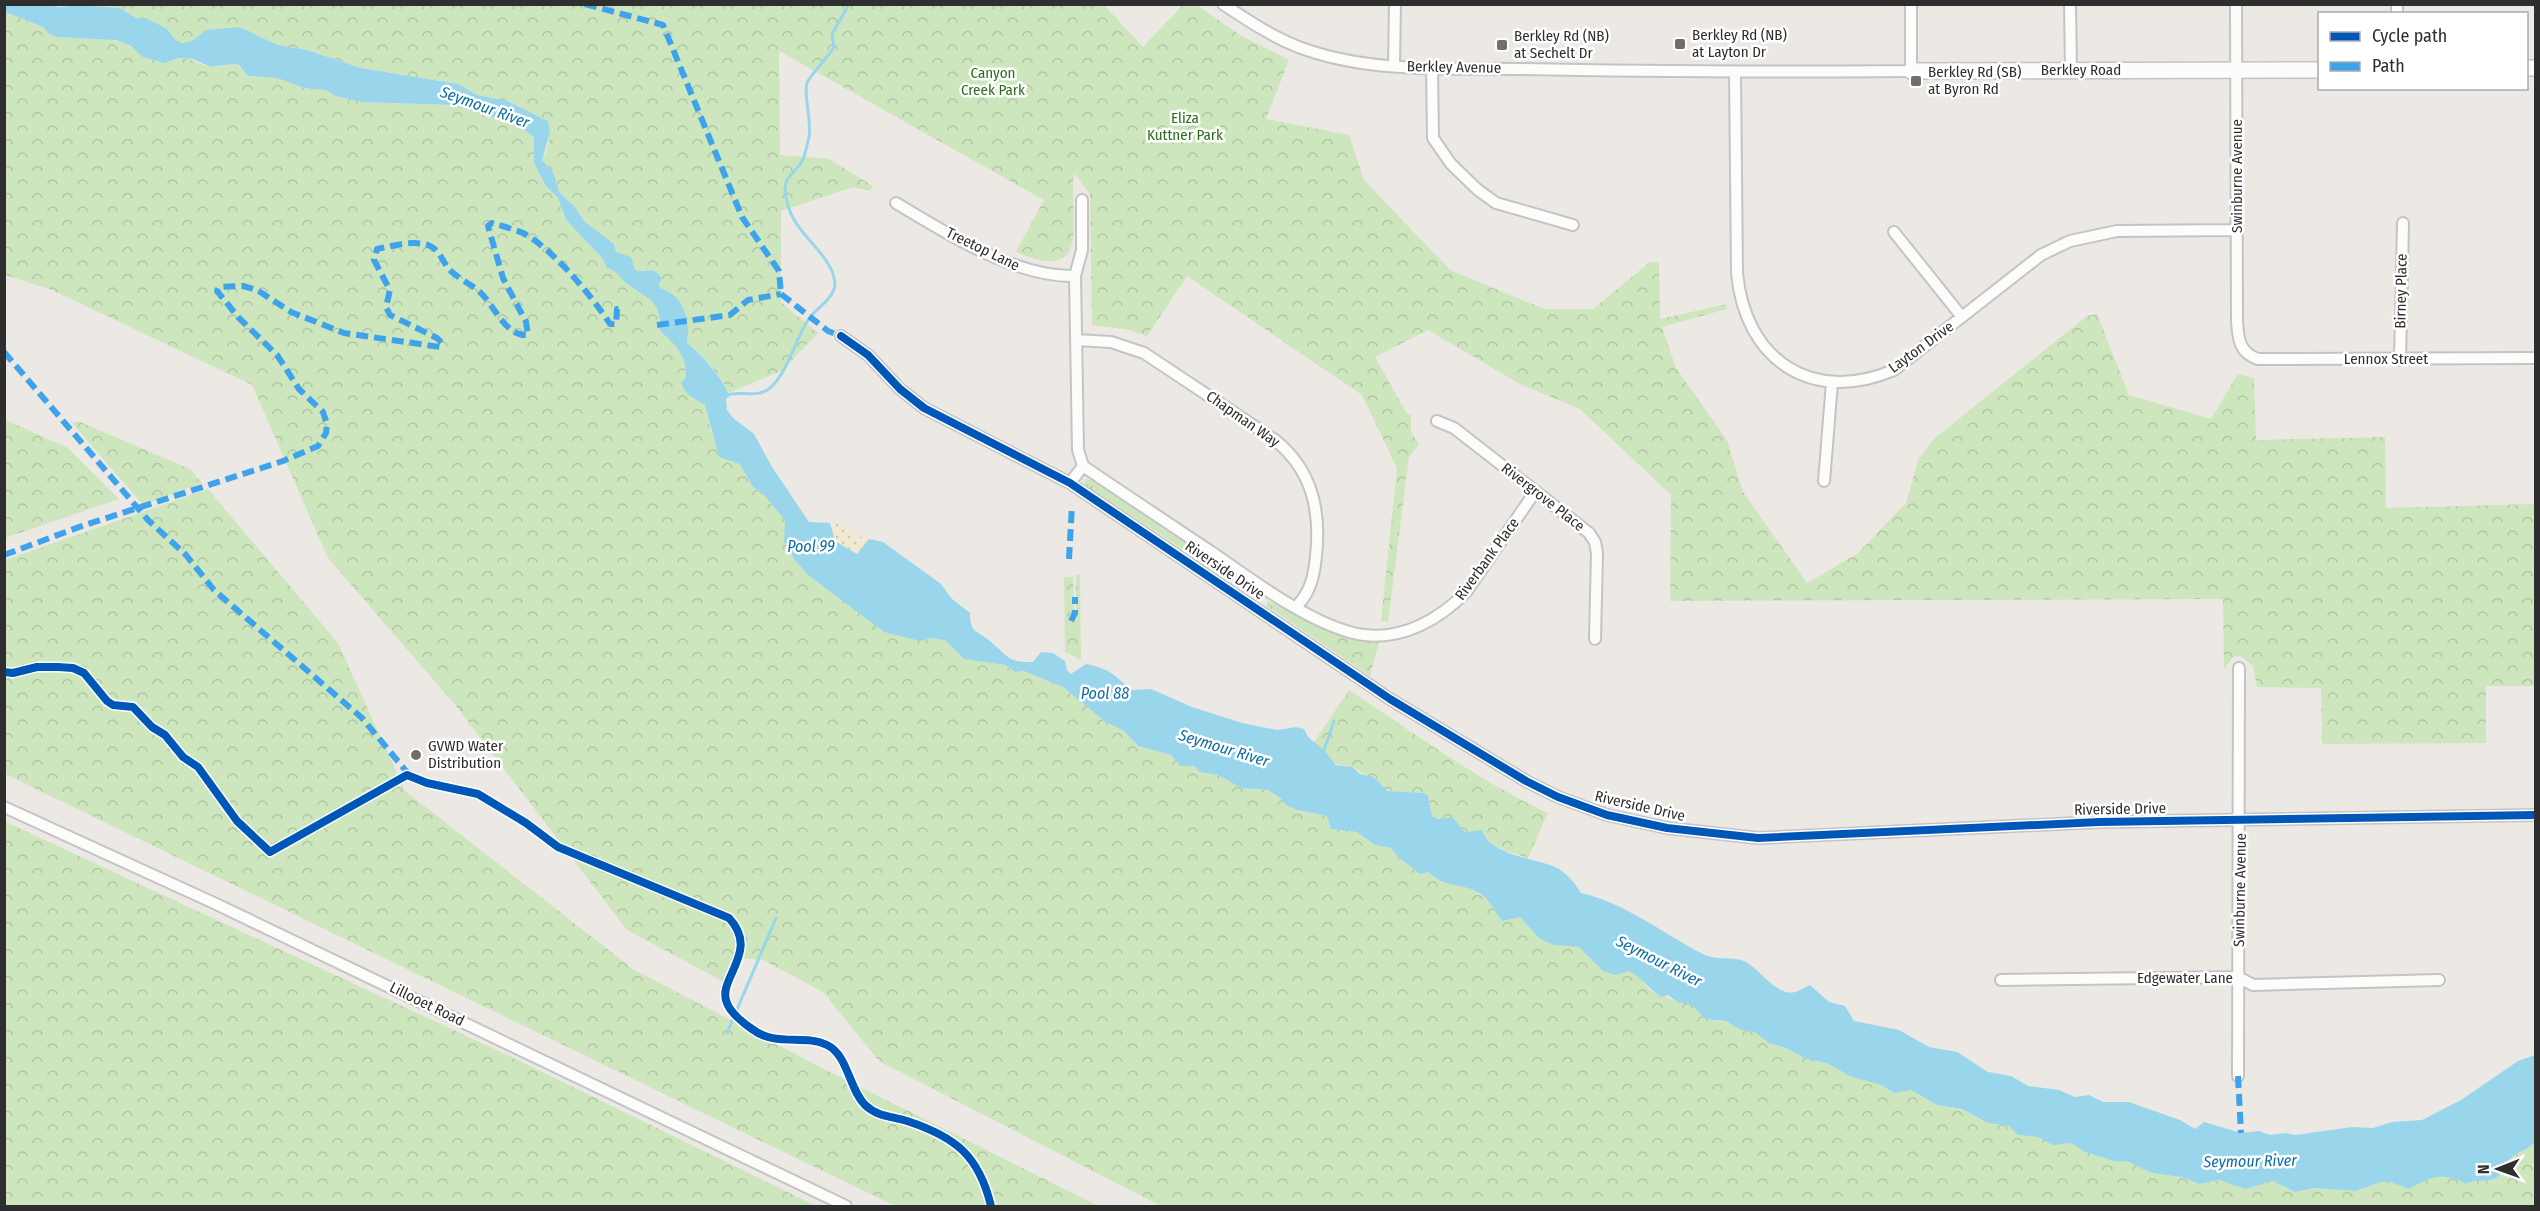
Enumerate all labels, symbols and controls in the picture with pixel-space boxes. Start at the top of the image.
legend [2318,12,2528,90]
text: Cycle path [2372,25,2447,47]
place label: Berkley Rd (NB) at Layton Dr [1692,26,1787,61]
place label: Berkley Rd (NB) at Sechelt Dr [1514,27,1609,62]
marker: Berkley Rd (NB) at Layton Dr [1673,37,1687,51]
marker: Berkley Rd (NB) at Sechelt Dr [1495,38,1509,52]
text: Path [2372,55,2405,77]
street label: Berkley Avenue [1407,57,1501,77]
street label: Berkley Road [2041,61,2121,79]
place label: Berkley Rd (SB) at Byron Rd [1928,63,2021,98]
park label: Canyon Creek Park [961,64,1025,99]
marker: Berkley Rd (SB) at Byron Rd [1909,74,1923,88]
water label: Seymour River [437,82,533,132]
park label: Eliza Kuttner Park [1147,109,1223,144]
street label: Swinburne Avenue [2228,119,2246,233]
street label: Treetop Lane [943,224,1023,274]
street label: Birney Place [2391,253,2411,329]
street label: Layton Drive [1885,317,1957,377]
street label: Lennox Street [2344,350,2428,368]
street label: Chapman Way [1203,387,1283,451]
street label: Rivergrove Place [1498,459,1588,535]
street label: Riverbank Place [1451,514,1523,604]
water label: Pool 99 [787,537,835,556]
street label: Riverside Drive [1182,537,1268,603]
water label: Pool 88 [1081,684,1129,703]
water label: Seymour River [1176,725,1272,771]
place label: GVWD Water Distribution [428,737,504,772]
marker: GVWD Water Distribution [409,748,423,762]
street label: Riverside Drive [1593,787,1687,825]
street label: Riverside Drive [2074,799,2166,819]
street label: Swinburne Avenue [2230,833,2250,947]
water label: Seymour River [1612,931,1705,991]
street label: Edgewater Lane [2137,969,2233,987]
street label: Lillooet Road [387,978,467,1030]
north arrow [2468,1139,2528,1199]
water label: Seymour River [2202,1151,2297,1171]
text: N [2474,1164,2493,1174]

